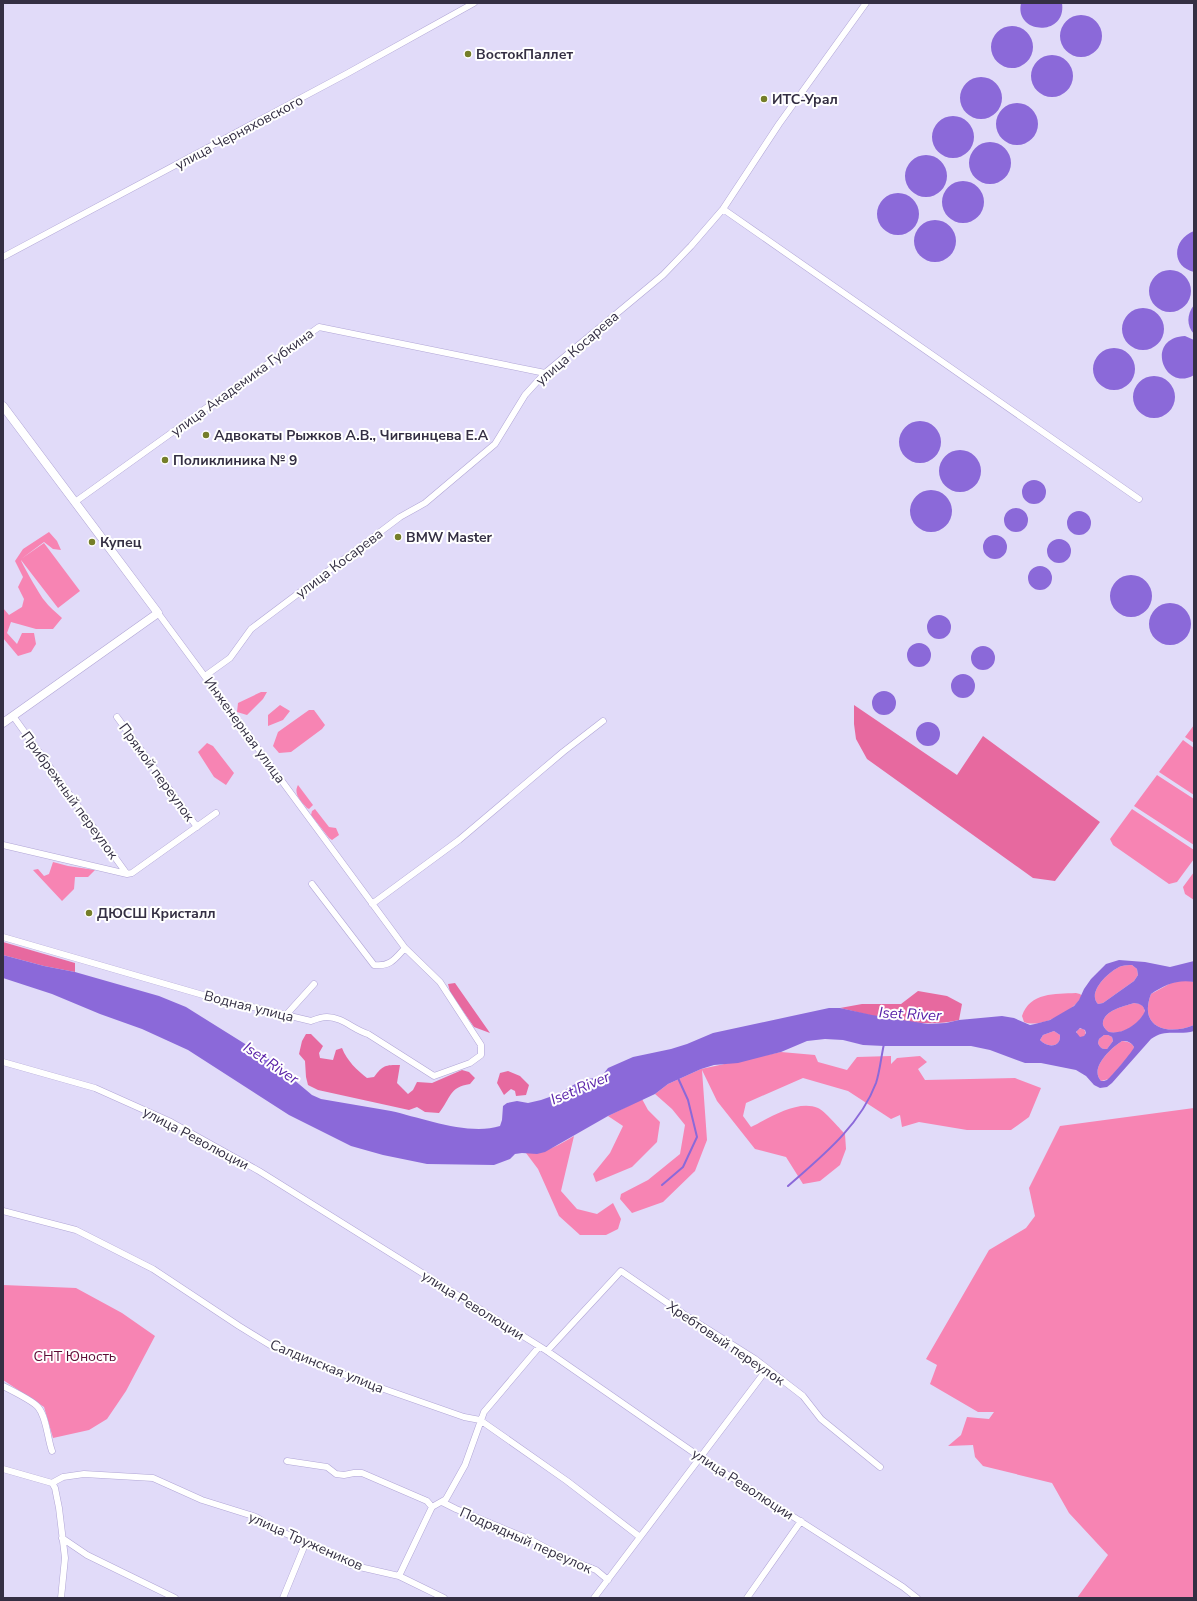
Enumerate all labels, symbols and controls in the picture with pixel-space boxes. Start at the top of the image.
place label: ВостокПаллет [476,45,573,64]
marker: ВостокПаллет [463,49,473,59]
place label: ИТС-Урал [772,90,838,109]
street label: улица Черняховского [172,91,307,174]
marker: ИТС-Урал [759,94,769,104]
street label: улица Косарева [532,307,623,390]
street label: улица Академика Губкина [167,324,318,441]
place label: Адвокаты Рыжков А.В., Чигвинцева Е.А [214,426,489,445]
marker: Адвокаты Рыжков А.В., Чигвинцева Е.А [201,430,211,440]
place label: Поликлиника № 9 [173,451,297,470]
marker: Поликлиника № 9 [160,455,170,465]
street label: улица Косарева [292,524,387,602]
place label: BMW Master [406,528,493,547]
marker: BMW Master [393,532,403,542]
place label: Купец [100,533,142,552]
marker: Купец [87,537,97,547]
street label: Инженерная улица [200,673,290,787]
street label: Прямой переулок [114,719,199,826]
street label: Прибрежный переулок [17,727,123,864]
place label: ДЮСШ Кристалл [97,904,216,923]
marker: ДЮСШ Кристалл [84,908,94,918]
street label: Водная улица [202,986,296,1027]
water label: Iset River [878,1002,942,1026]
water label: Iset River [239,1037,303,1089]
water label: Iset River [547,1066,613,1109]
street label: улица Революции [139,1102,252,1174]
street label: улица Революции [418,1266,528,1345]
street label: Хребтовый переулок [663,1297,789,1390]
street label: Салдинская улица [267,1335,387,1398]
park label: СНТ Юность [34,1347,116,1366]
street label: улица Революции [688,1444,797,1524]
street label: Подрядный переулок [457,1503,596,1578]
street label: улица Тружеников [246,1508,366,1575]

